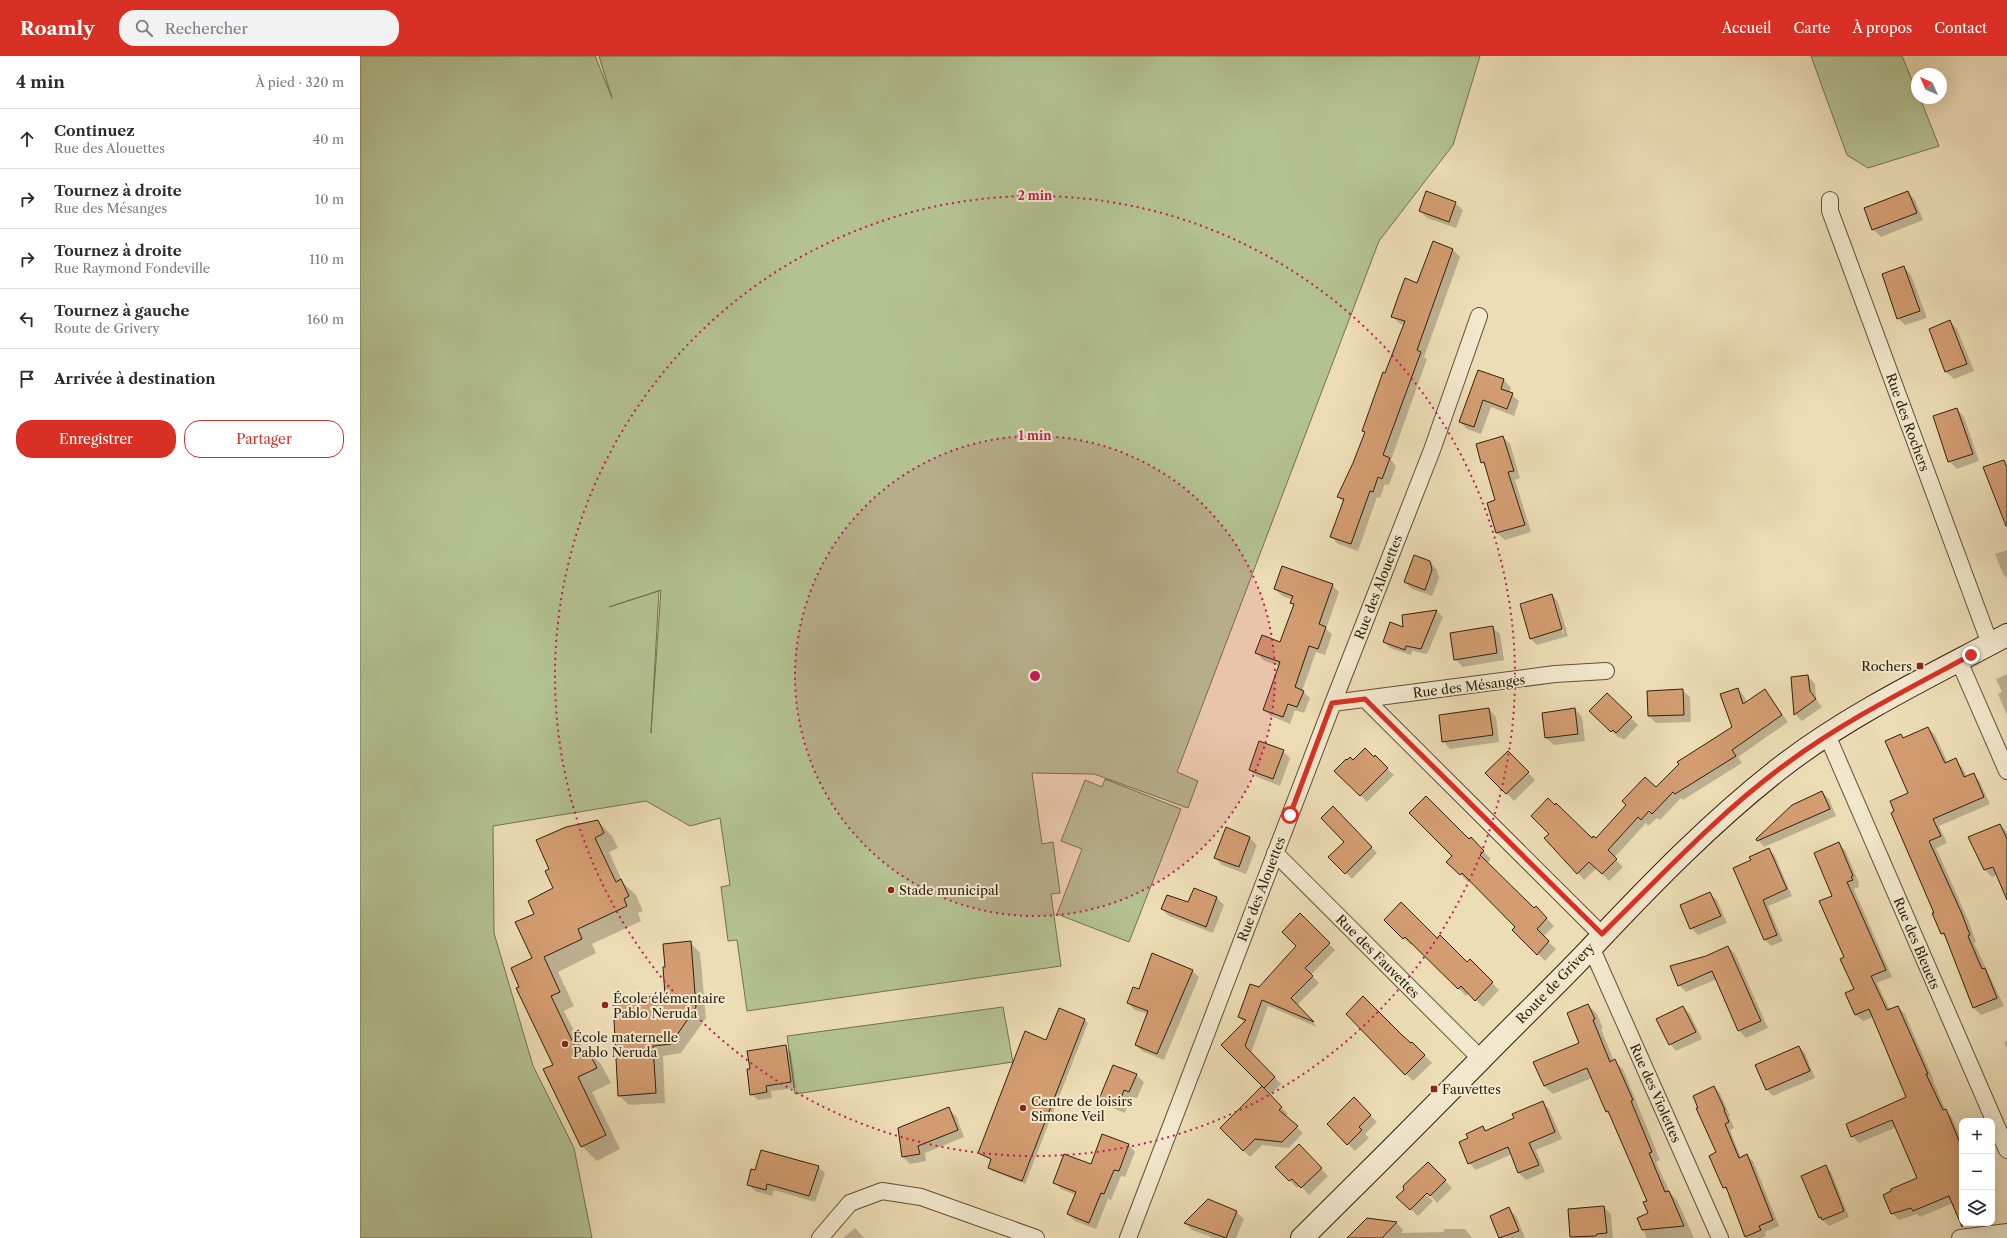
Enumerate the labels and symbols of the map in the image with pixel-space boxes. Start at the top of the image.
north arrow [1911,68,1947,104]
text: 2 min [1018,188,1053,203]
street label: Rue des Rochers [1883,371,1933,474]
text: 1 min [1019,428,1052,443]
street label: Rue des Alouettes [1351,532,1405,642]
route end [1962,646,1980,664]
place label: Rochers [1861,658,1912,674]
marker: Rochers [1915,661,1925,671]
centre of rings [1028,669,1042,683]
street label: Rue des Mésanges [1412,671,1526,701]
route start [1281,806,1299,824]
street label: Rue des Alouettes [1234,834,1288,944]
place label: Stade municipal [899,882,999,898]
marker: Stade municipal [886,885,896,895]
street label: Rue des Bleuets [1890,895,1944,992]
street label: Rue des Fauvettes [1333,911,1423,1001]
street label: Route de Grivery [1512,939,1598,1027]
place label: École élémentaire Pablo Neruda [613,990,725,1021]
marker: École élémentaire Pablo Neruda [600,1000,610,1010]
place label: École maternelle Pablo Neruda [573,1029,678,1060]
marker: École maternelle Pablo Neruda [560,1039,570,1049]
street label: Rue des Violettes [1627,1041,1685,1145]
place label: Fauvettes [1442,1081,1501,1097]
marker: Fauvettes [1429,1084,1439,1094]
place label: Centre de loisirs Simone Veil [1031,1093,1133,1124]
marker: Centre de loisirs Simone Veil [1018,1103,1028,1113]

